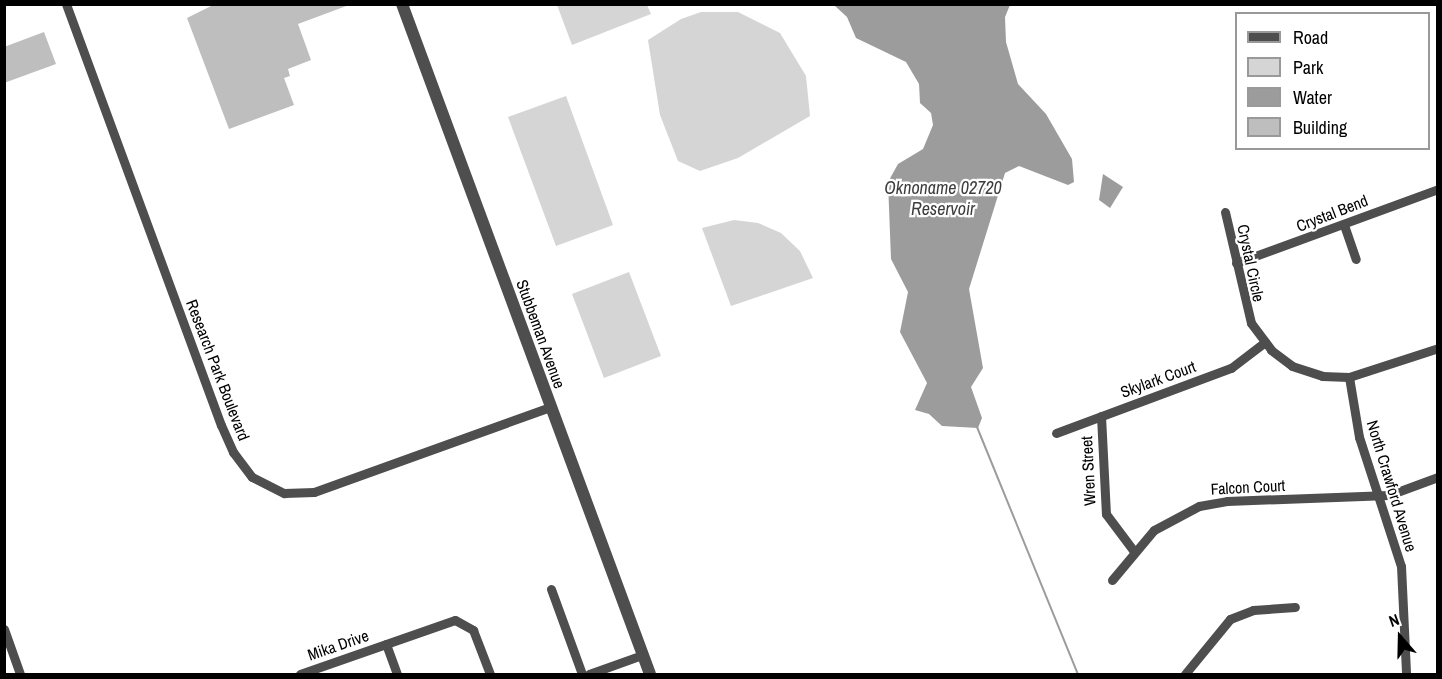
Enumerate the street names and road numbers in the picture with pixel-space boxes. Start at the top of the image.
street label: Crystal Bend [1294,191,1370,235]
street label: Crystal Circle [1233,223,1269,303]
street label: Stubbeman Avenue [512,277,570,391]
street label: Research Park Boulevard [182,297,254,443]
street label: Skylark Court [1118,357,1198,401]
street label: North Crawford Avenue [1363,418,1421,554]
street label: Wren Street [1077,436,1099,506]
street label: Falcon Court [1210,475,1286,499]
street label: Mika Drive [305,626,371,664]

